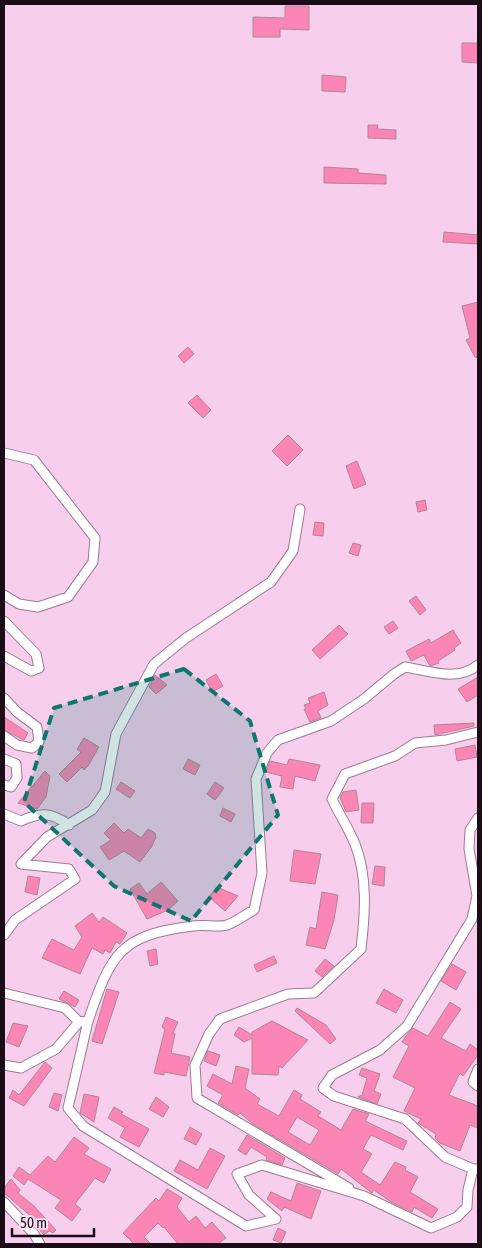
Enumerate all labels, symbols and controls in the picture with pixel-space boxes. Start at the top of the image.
scale bar [12,1206,95,1238]
text: 50 m [20,1214,47,1231]

